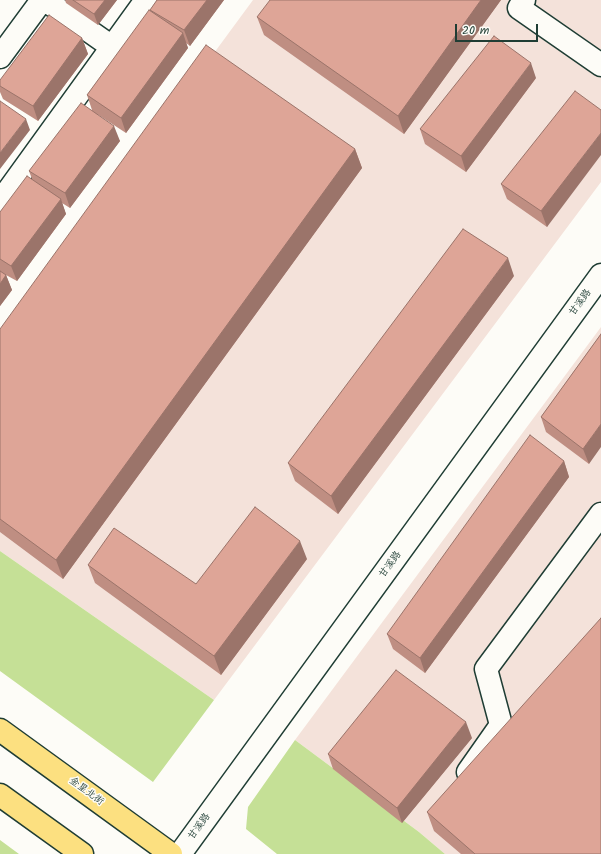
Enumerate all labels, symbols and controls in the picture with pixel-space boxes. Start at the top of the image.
scale bar [457,16,540,42]
text: 20 m [462,21,489,40]
street label: 甘溪路 [567,287,595,319]
street label: 甘溪路 [377,549,405,581]
street label: 金星北街 [66,775,106,809]
street label: 甘溪路 [186,811,214,843]

